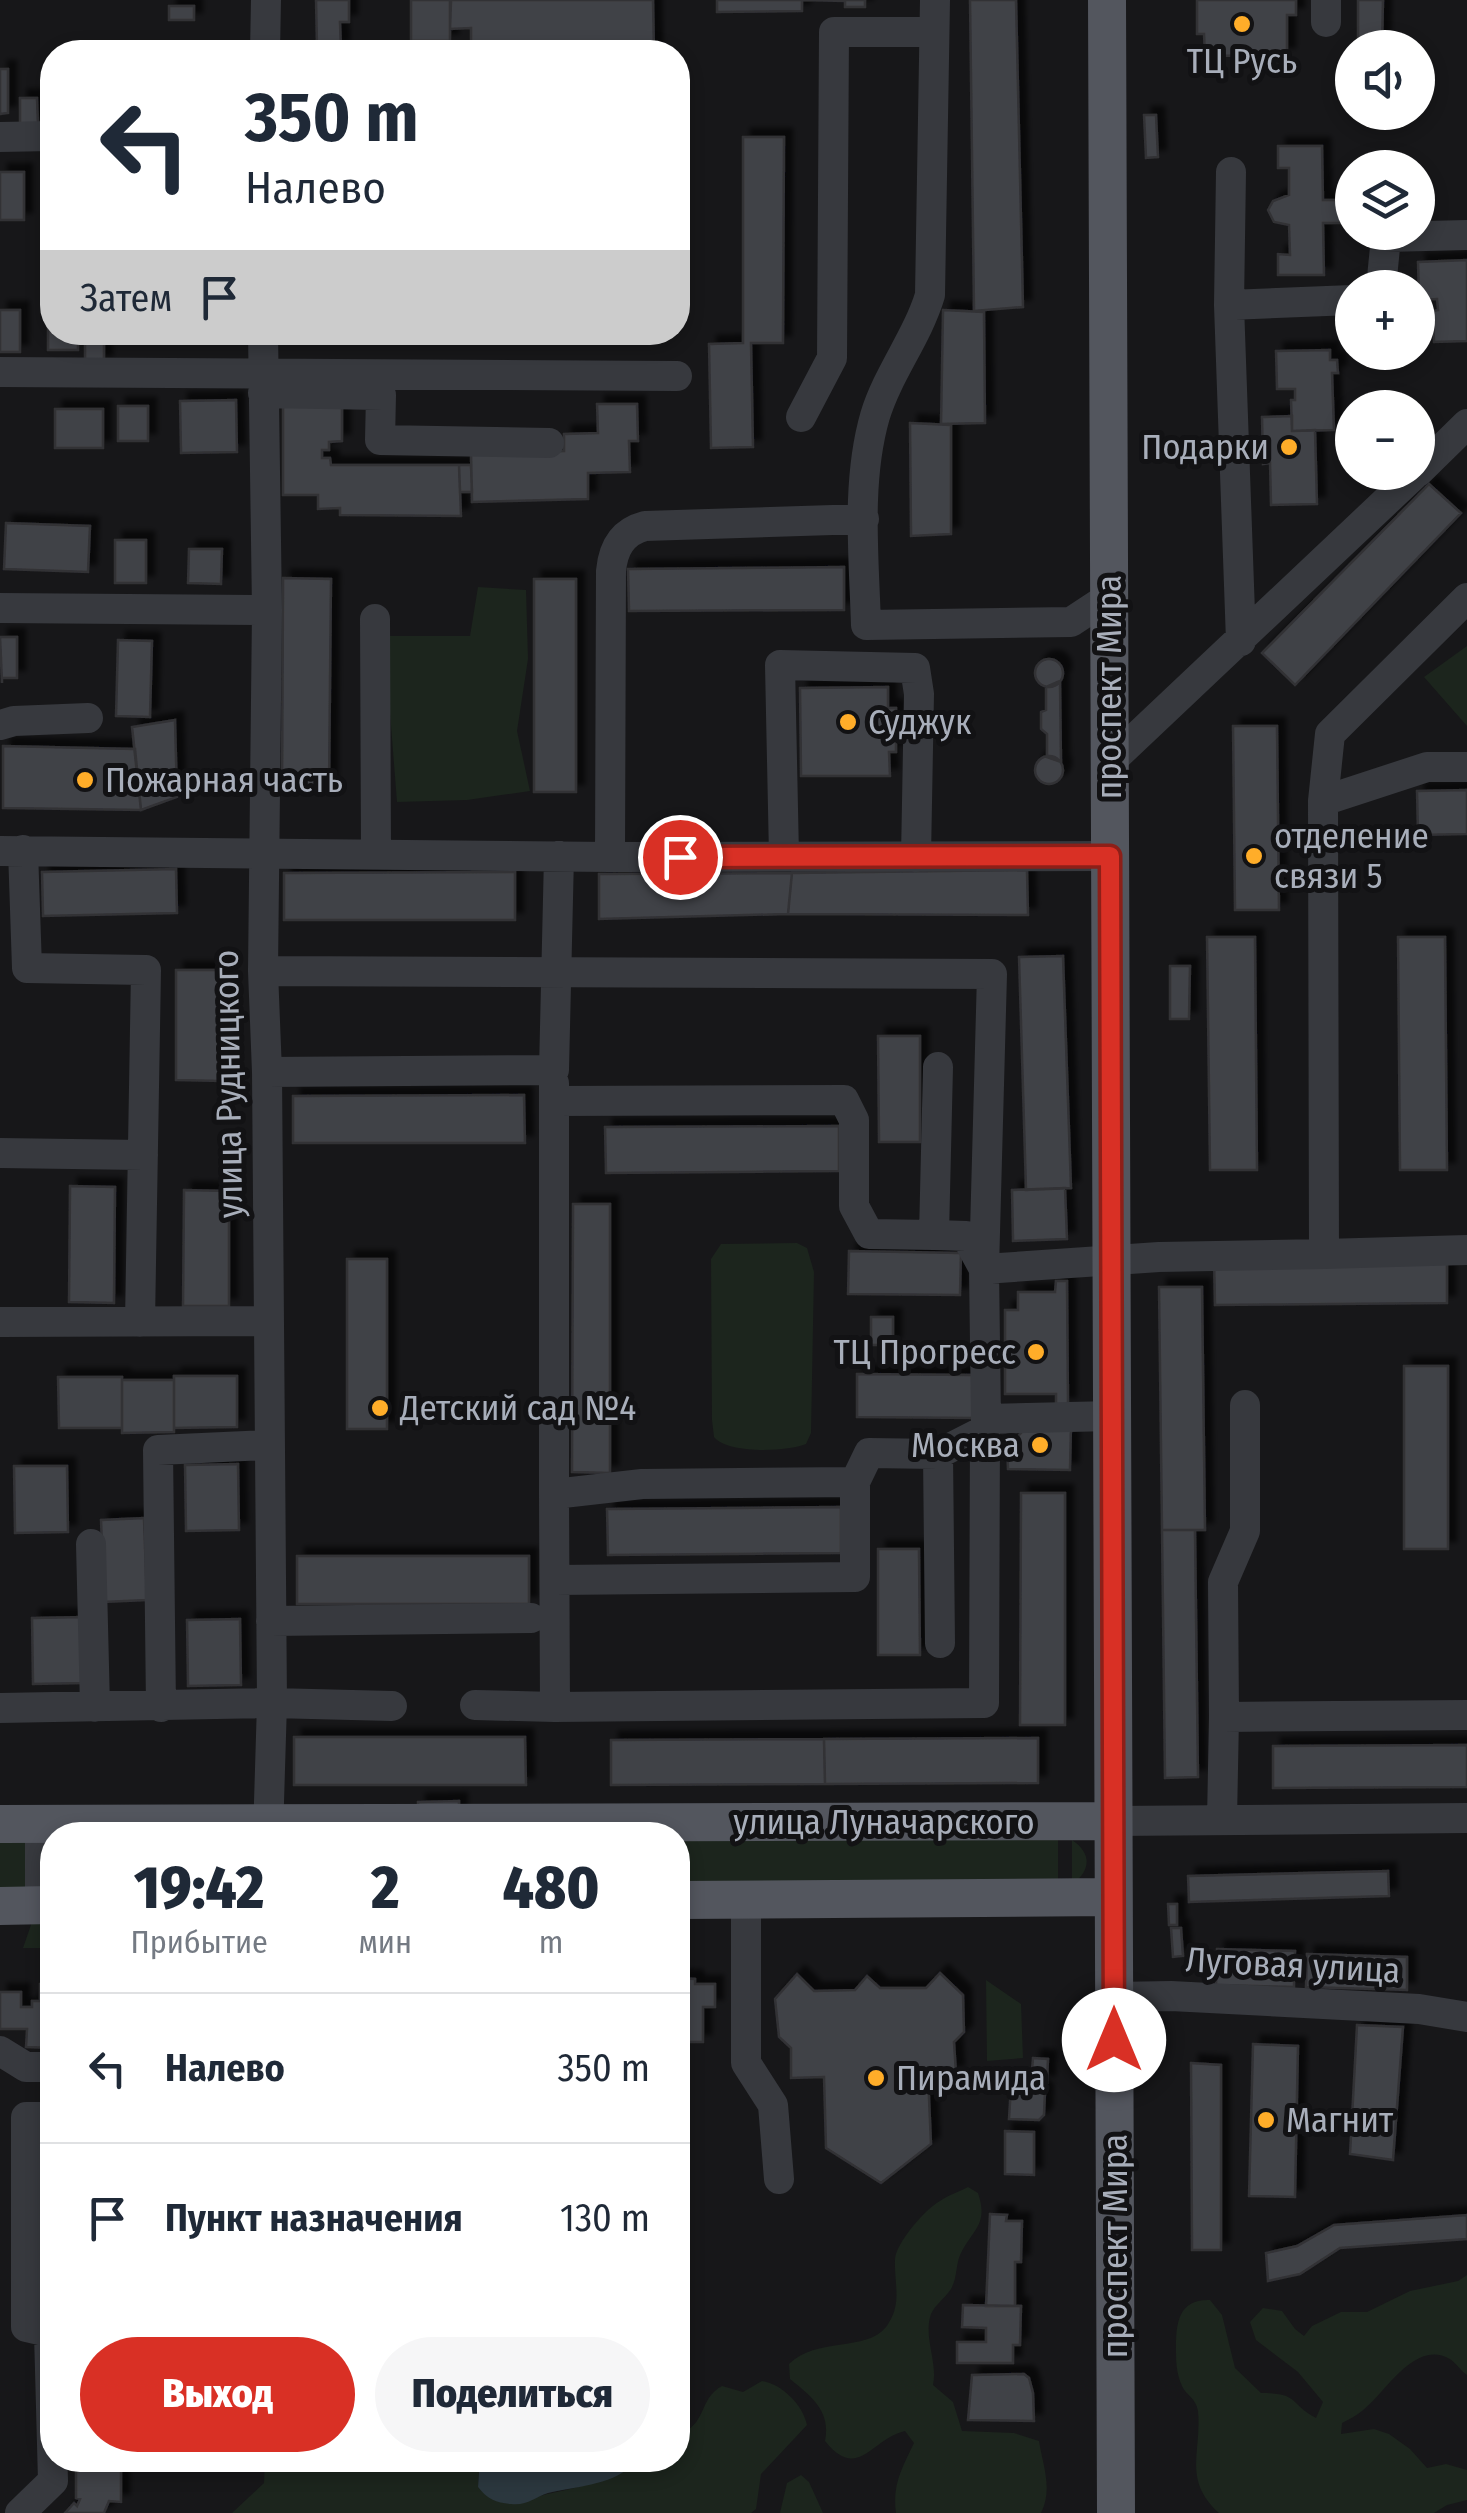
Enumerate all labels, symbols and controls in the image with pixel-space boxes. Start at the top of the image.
marker: ТЦ Русь [1231,13,1253,35]
map controls [1335,30,1435,490]
button: sound [1335,30,1435,130]
place label: ТЦ Русь [1187,40,1297,82]
text: 350 m [245,76,419,160]
icon: left [80,80,210,210]
button: layers [1335,150,1435,250]
text: Налево [245,161,386,215]
icon: arrive [192,270,247,325]
button: + [1335,270,1435,370]
text: Затем [80,275,172,321]
button: − [1335,390,1435,490]
place label: Подарки [1141,426,1269,468]
marker: Подарки [1278,436,1300,458]
street label: проспект Мира [1088,575,1130,799]
place label: Суджук [868,701,972,743]
marker: Суджук [837,711,859,733]
place label: Пожарная часть [105,759,343,801]
marker: Пожарная часть [74,769,96,791]
pin [638,815,723,900]
place label: отделение связи 5 [1274,815,1429,897]
icon: arrive [653,830,708,885]
marker: отделение связи 5 [1243,845,1265,867]
street label: улица Рудницкого [205,949,251,1219]
place label: ТЦ Прогресс [834,1331,1016,1373]
marker: ТЦ Прогресс [1025,1341,1047,1363]
place label: Детский сад №4 [399,1387,636,1429]
marker: Детский сад №4 [369,1397,391,1419]
place label: Москва [911,1424,1020,1466]
marker: Москва [1029,1434,1051,1456]
street label: улица Луначарского [733,1801,1035,1843]
text: 19:42 [134,1852,264,1924]
text: 2 [371,1852,399,1924]
text: 480 [503,1852,600,1924]
text: Прибытие [131,1923,268,1961]
text: мин [358,1923,412,1961]
text: m [539,1923,563,1961]
street label: Луговая улица [1185,1938,1401,1992]
position arrow [1062,1988,1166,2092]
icon: left [80,2041,135,2096]
text: Налево [165,2045,285,2091]
text: 350 m [557,2045,650,2091]
place label: Пирамида [896,2057,1046,2099]
marker: Пирамида [865,2067,887,2089]
place label: Магнит [1286,2099,1394,2141]
marker: Магнит [1255,2109,1277,2131]
street label: проспект Мира [1094,2134,1136,2358]
icon: arrive [80,2191,135,2246]
text: Пункт назначения [165,2195,463,2241]
text: 130 m [560,2195,650,2241]
button: Выход [80,2337,355,2452]
button: Поделиться [375,2337,650,2452]

